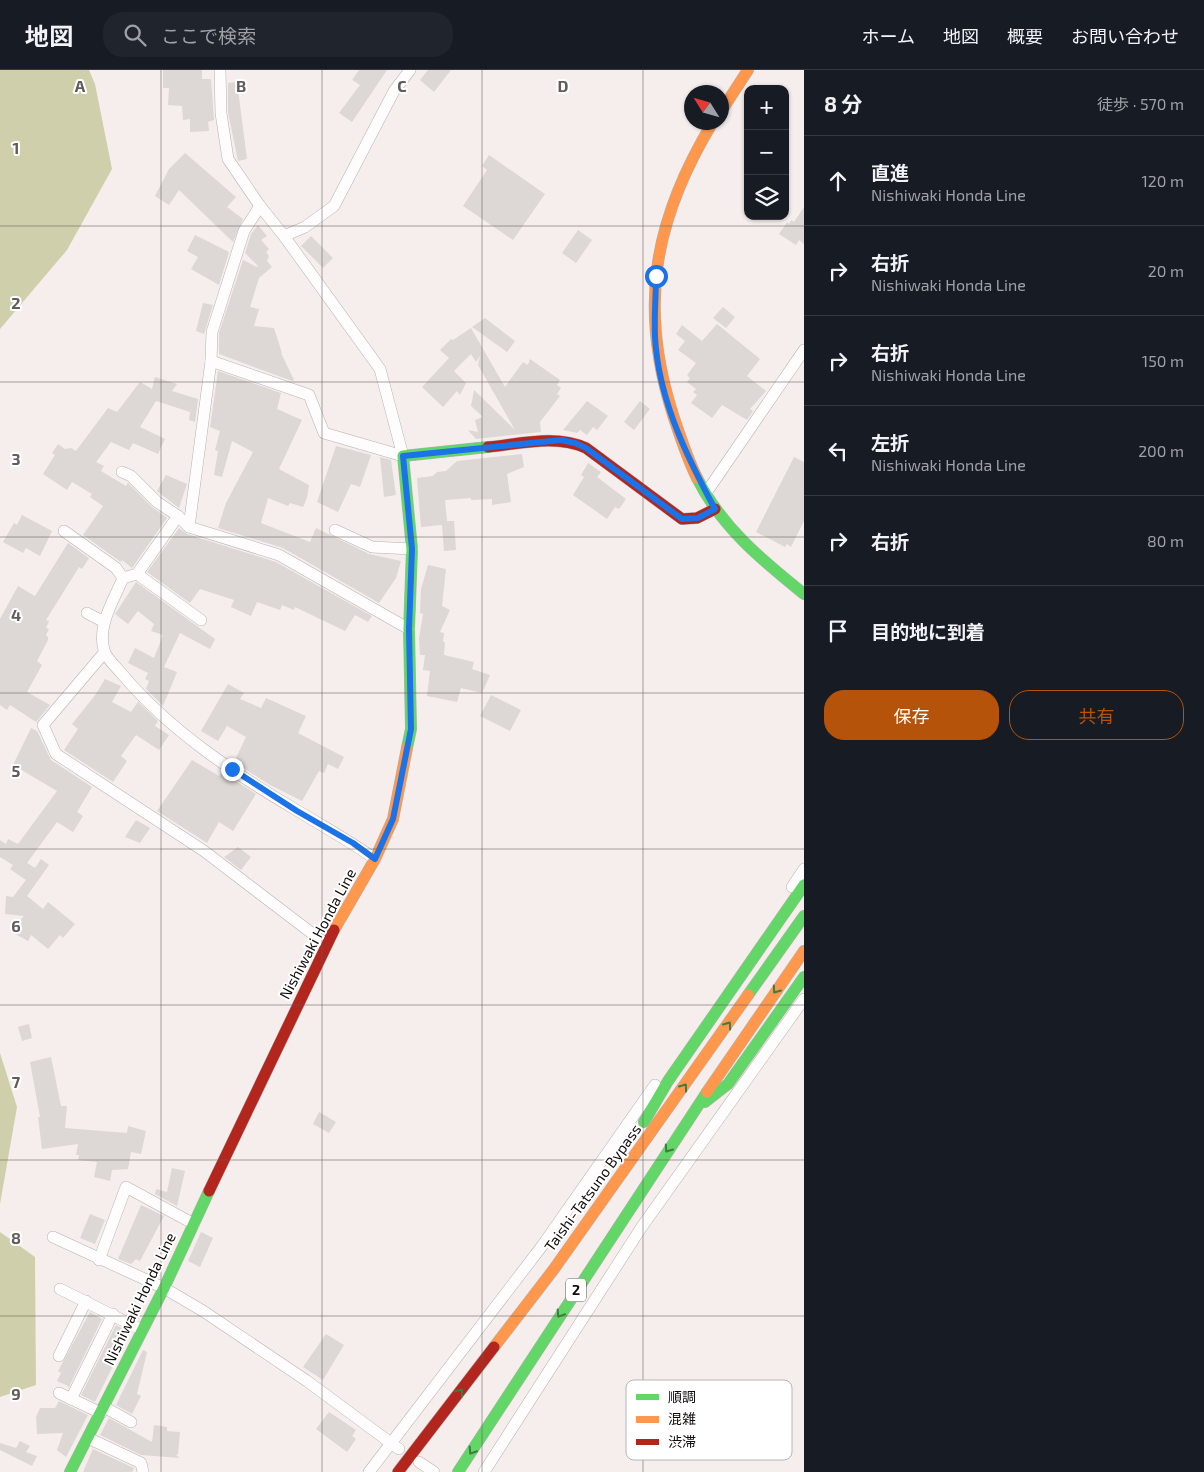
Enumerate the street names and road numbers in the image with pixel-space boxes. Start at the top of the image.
street label: Nishiwaki Honda Line [275,865,359,1002]
street label: Taishi-Tatsuno Bypass [540,1120,644,1254]
street label: Nishiwaki Honda Line [99,1229,179,1368]
road number: 2 [566,1278,586,1302]

